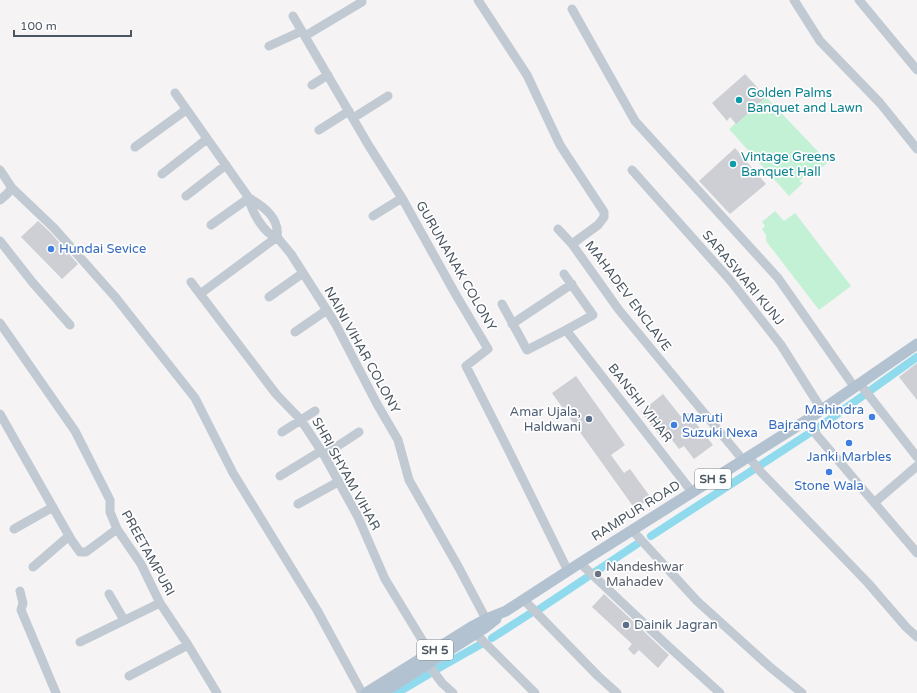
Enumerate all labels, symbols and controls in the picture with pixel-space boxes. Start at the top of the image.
scale bar [14,12,131,38]
text: 100 m [20,19,57,33]
place label: Golden Palms Banquet and Lawn [747,85,863,116]
marker: Golden Palms Banquet and Lawn [734,95,744,105]
place label: Vintage Greens Banquet Hall [741,149,836,180]
marker: Vintage Greens Banquet Hall [728,159,738,169]
street label: GURUNANAK COLONY [412,198,500,334]
street label: SARASWARI KUNJ [699,227,787,329]
street label: MAHADEV ENCLAVE [581,238,675,354]
place label: Hundai Sevice [59,241,146,257]
marker: Hundai Sevice [46,244,56,254]
street label: NAINI VIHAR COLONY [320,284,404,416]
street label: BANSHI VIHAR [604,360,676,446]
place label: Mahindra Bajrang Motors [768,402,864,433]
place label: Amar Ujala, Haldwani [510,404,581,435]
place label: Maruti Suzuki Nexa [682,410,758,441]
marker: Mahindra Bajrang Motors [867,412,877,422]
marker: Amar Ujala, Haldwani [584,414,594,424]
street label: SHRI SHYAM VIHAR [308,415,384,533]
marker: Maruti Suzuki Nexa [669,420,679,430]
marker: Janki Marbles [844,438,854,448]
place label: Janki Marbles [807,449,891,465]
marker: Stone Wala [824,467,834,477]
road number: SH 5 [695,469,731,489]
street label: RAMPUR ROAD [589,477,684,545]
place label: Stone Wala [794,478,864,494]
street label: PREETAMPURI [118,507,178,599]
place label: Nandeshwar Mahadev [606,559,684,590]
marker: Nandeshwar Mahadev [593,569,603,579]
place label: Dainik Jagran [634,617,718,633]
marker: Dainik Jagran [621,620,631,630]
road number: SH 5 [417,640,453,660]

